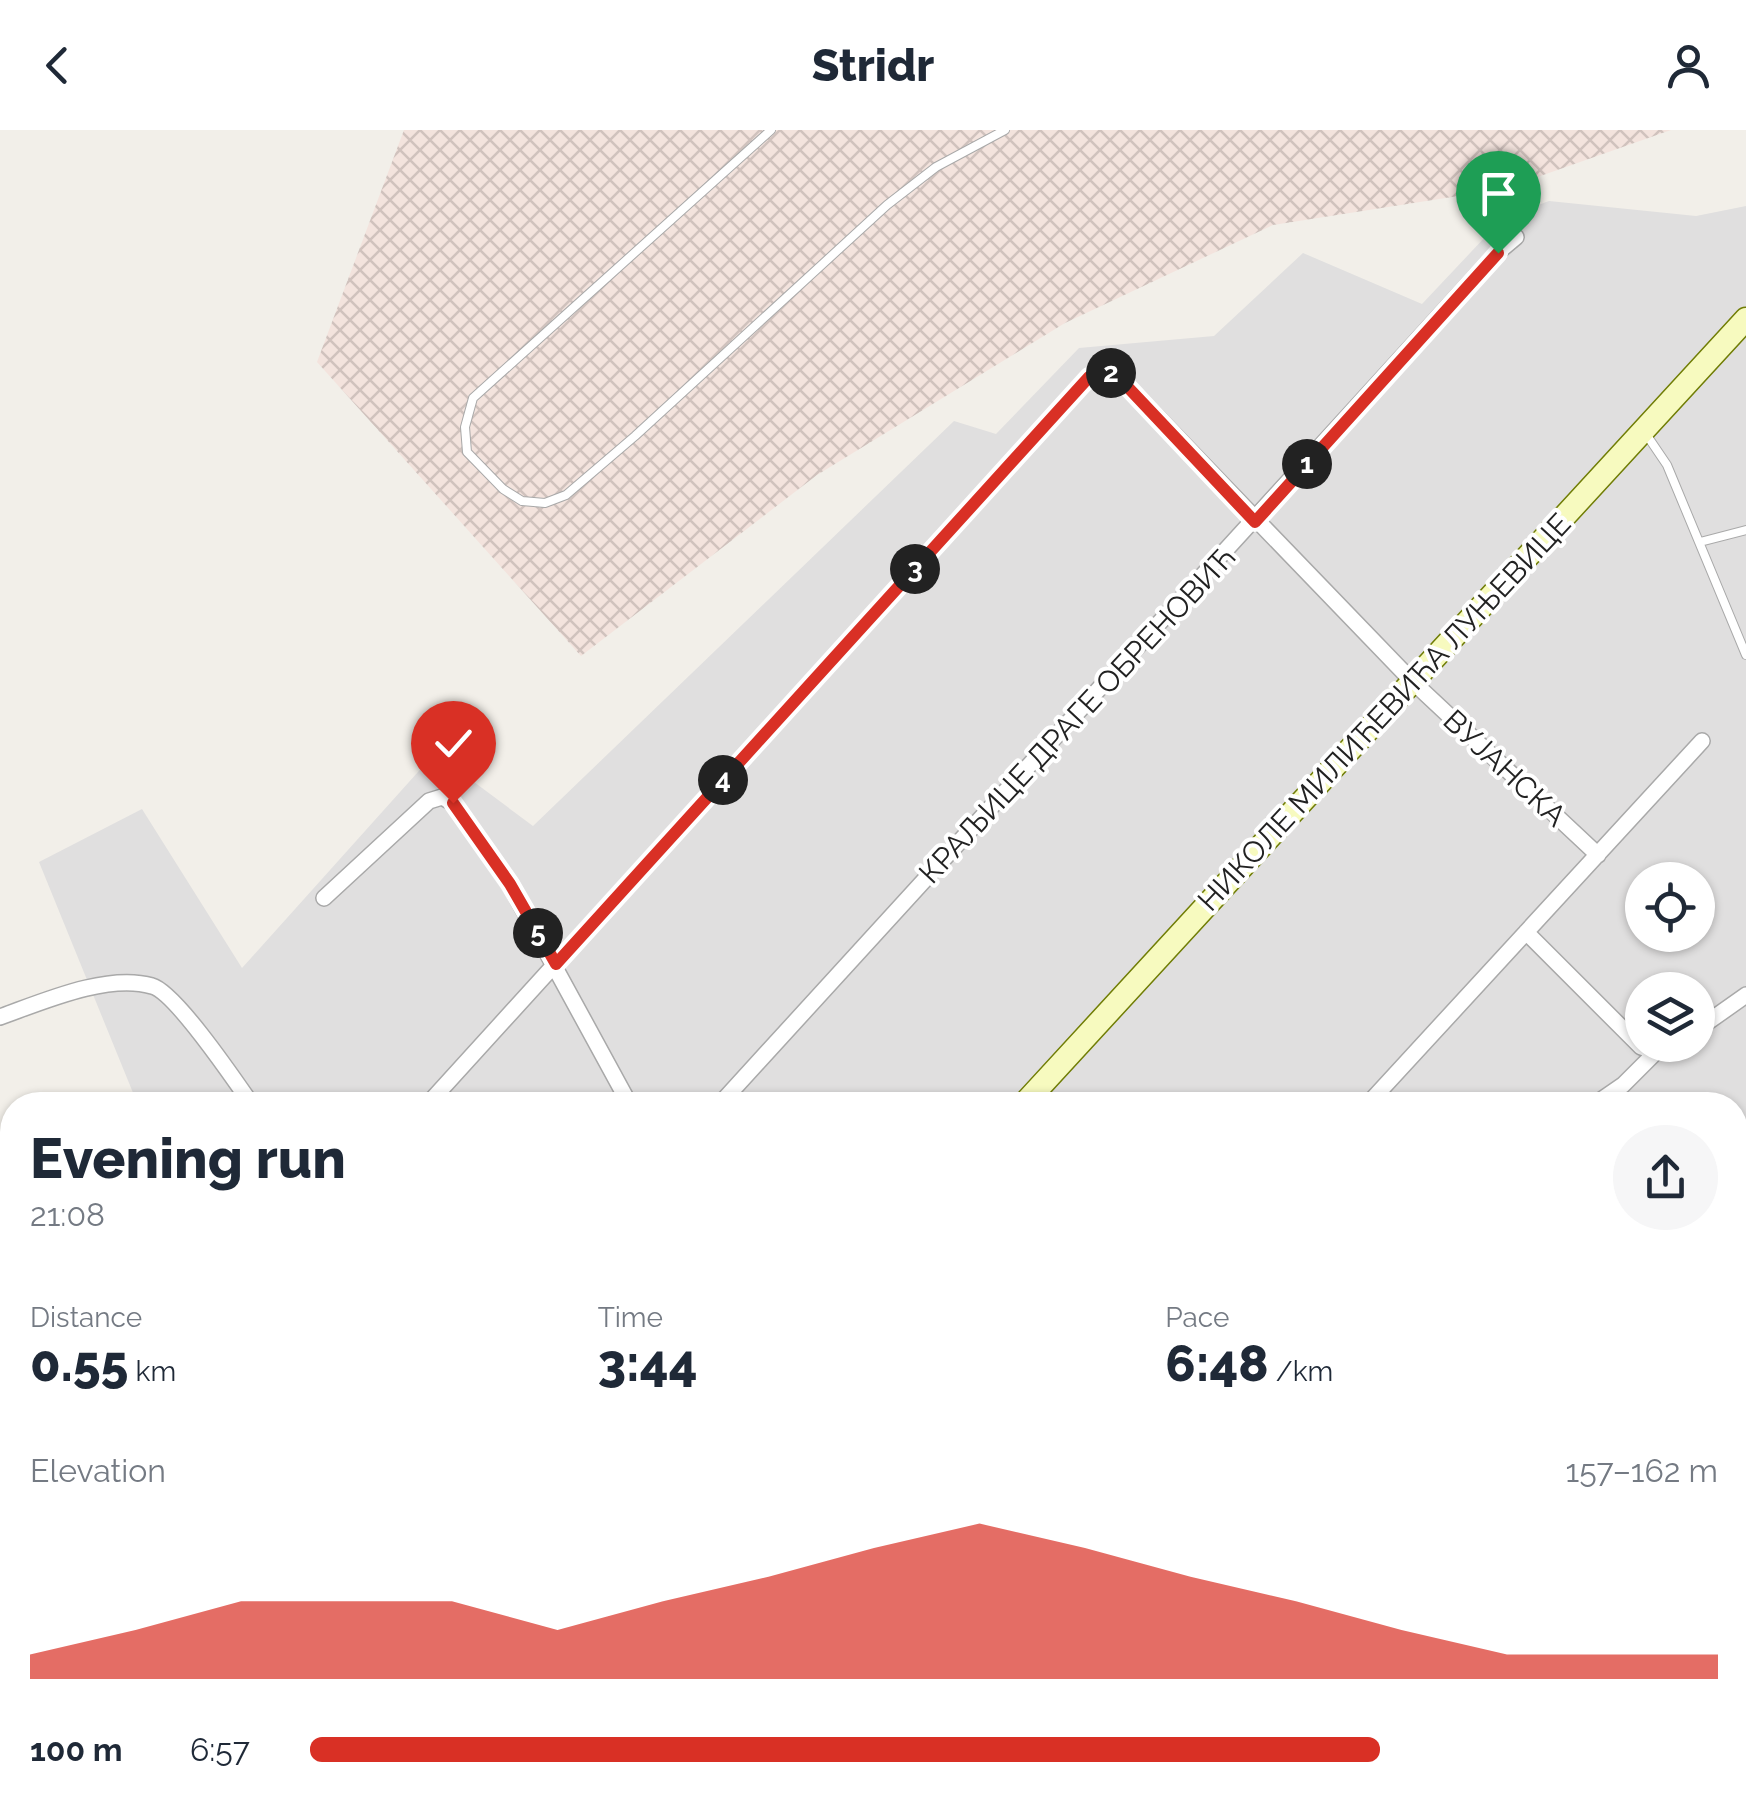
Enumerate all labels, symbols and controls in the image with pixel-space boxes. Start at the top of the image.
icon: back [30,38,85,93]
icon: person [1661,38,1716,93]
text: Stridr [812,39,934,92]
pin [1456,151,1541,254]
icon: arrive [1471,166,1526,221]
pin: 2 [1086,348,1136,398]
text: 2 [1103,356,1119,389]
pin: 1 [1282,439,1332,489]
text: 1 [1300,447,1314,480]
street label: НИКОЛЕ МИЛИЋЕВИЋА ЛУЊЕВИЦЕ [1191,506,1577,918]
street label: КРАЉИЦЕ ДРАГЕ ОБРЕНОВИЋ [912,540,1242,890]
pin: 3 [890,544,940,594]
text: 3 [907,552,923,585]
pin [411,701,496,804]
street label: ВУЈАНСКА [1436,702,1574,834]
icon: check [426,716,481,771]
pin: 4 [698,755,748,805]
text: 4 [715,763,731,796]
map controls [1625,862,1715,1062]
button: locate [1625,862,1715,952]
pin: 5 [513,908,563,958]
text: 5 [530,916,546,949]
button: layers [1625,972,1715,1062]
button: share [1613,1125,1718,1230]
text: Evening run [30,1126,346,1191]
text: 21:08 [30,1196,105,1233]
text: Distance [30,1301,142,1334]
text: Time [598,1301,663,1334]
text: Pace [1165,1301,1230,1334]
text: 0.55 [30,1334,128,1393]
text: 3:44 [598,1334,698,1393]
text: 6:48 [1165,1334,1269,1393]
text: km [128,1355,176,1388]
text: /km [1269,1355,1333,1388]
text: Elevation [30,1452,166,1489]
text: 157–162 m [1566,1452,1718,1489]
text: 100 m [30,1731,123,1768]
text: 6:57 [190,1731,250,1768]

